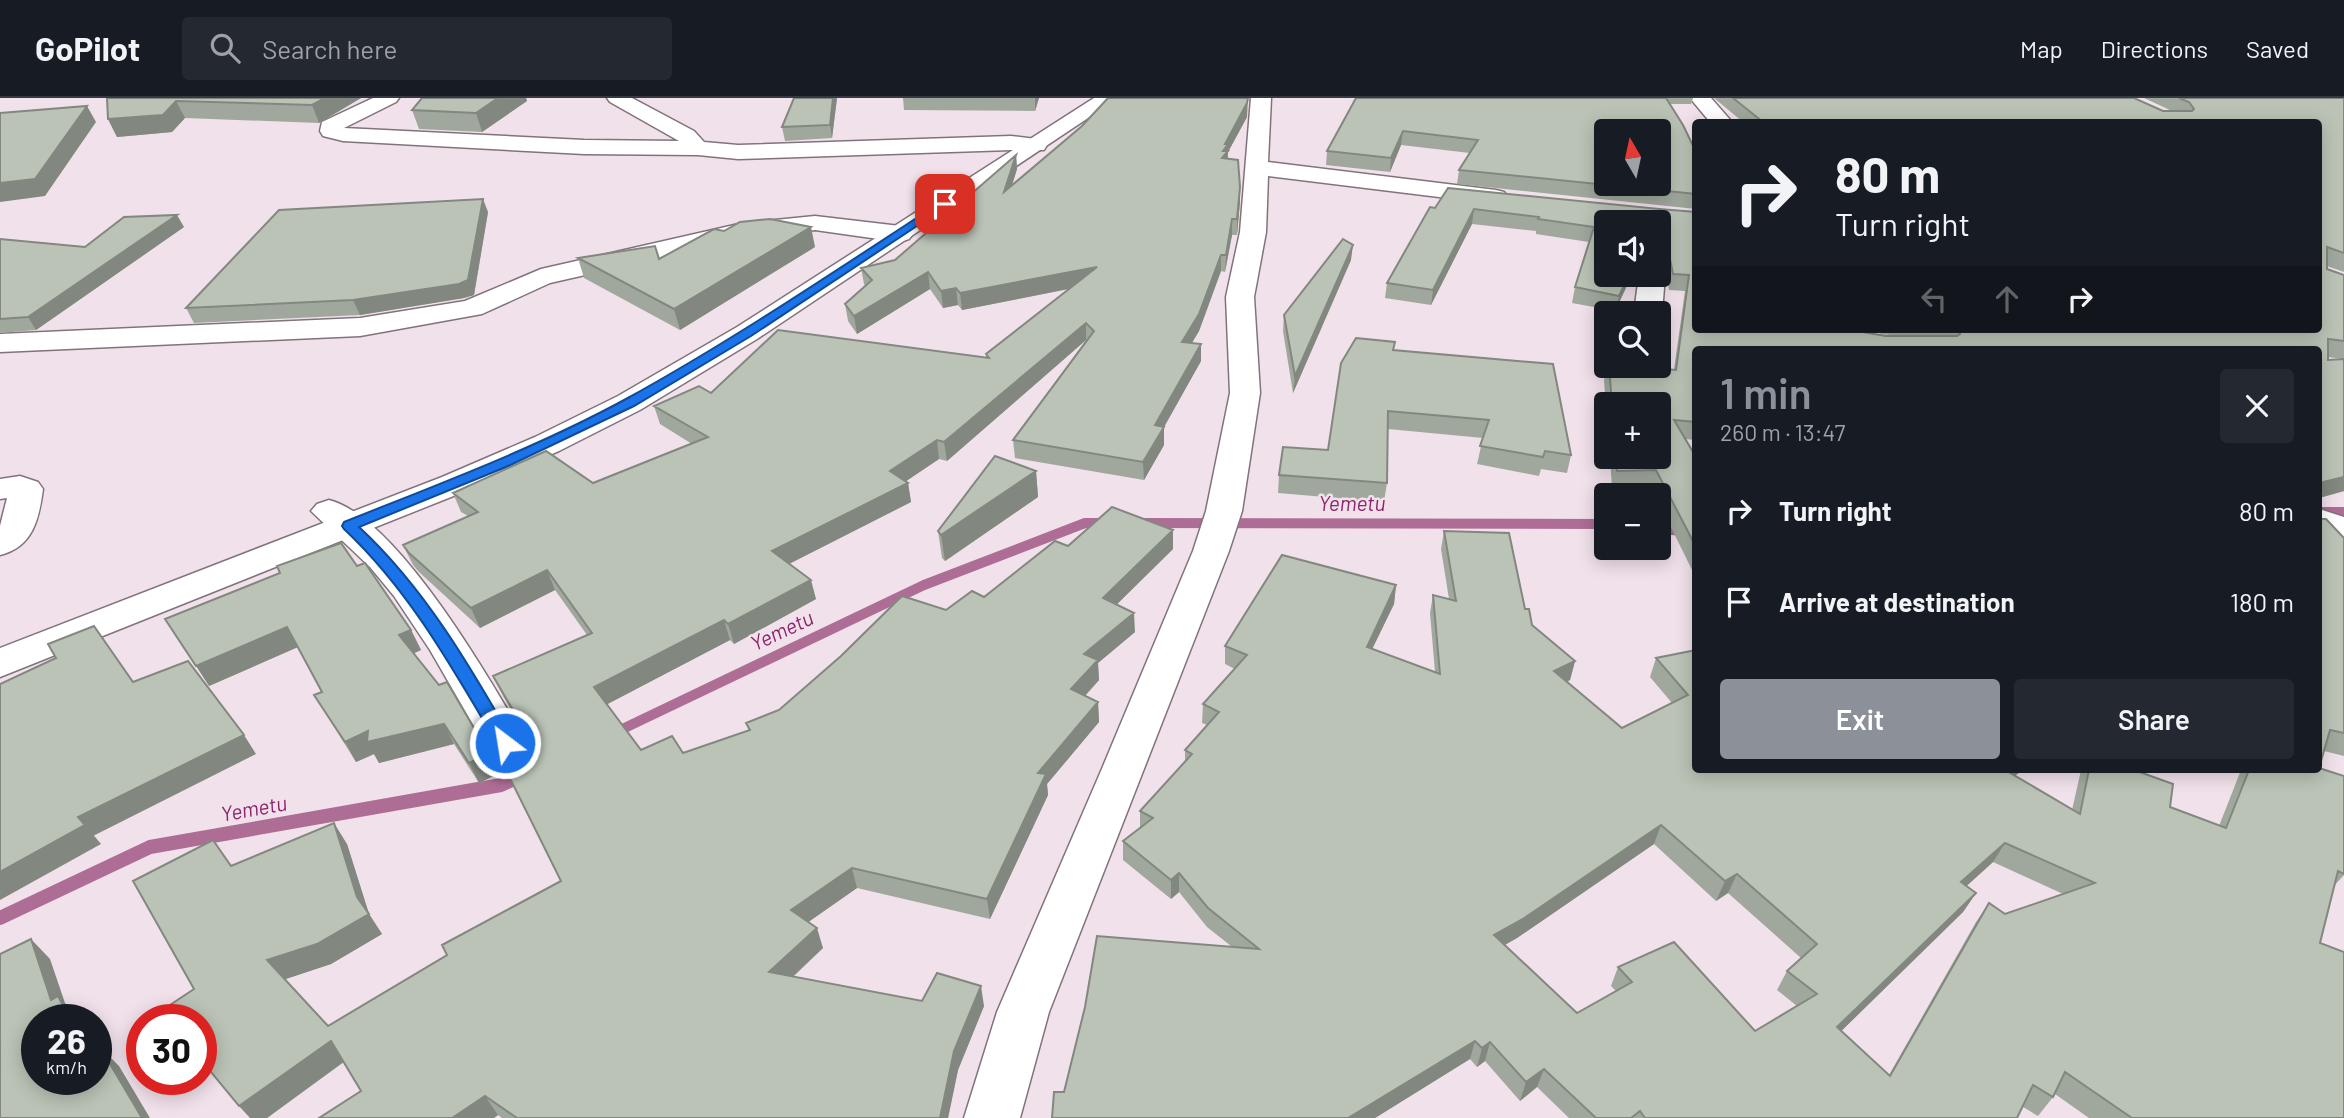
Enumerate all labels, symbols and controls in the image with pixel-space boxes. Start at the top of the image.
search box [182,17,672,80]
text: GoPilot [35,28,140,68]
icon: search [206,29,244,67]
text: Search here [262,33,397,64]
text: Map [2020,34,2063,63]
text: Directions [2101,34,2208,63]
text: Saved [2246,34,2309,63]
north arrow [1594,119,1671,196]
map controls [1594,119,1671,560]
text: 80 m [1835,144,1940,203]
icon: right [1720,147,1811,238]
pin [915,174,975,234]
icon: arrive [926,185,964,223]
text: Turn right [1835,204,1970,242]
button: sound [1594,210,1671,287]
icon: left [1915,280,1953,318]
icon: ahead [1988,280,2026,318]
icon: right [2061,280,2099,318]
button: search [1594,301,1671,378]
text: 1 min [1720,367,1812,417]
button: close [2220,369,2294,443]
button: + [1594,392,1671,469]
text: 260 m · 13:47 [1720,418,1845,446]
button: − [1594,483,1671,560]
water label: Yemetu [1319,490,1386,515]
icon: right [1720,492,1758,530]
text: Turn right [1779,495,1892,526]
text: 80 m [2239,495,2294,526]
icon: arrive [1720,583,1758,621]
text: Arrive at destination [1779,586,2015,617]
text: 180 m [2230,586,2294,617]
water label: Yemetu [746,604,817,655]
button: Exit [1720,679,2000,759]
button: Share [2014,679,2294,759]
position arrow [468,706,542,780]
water label: Yemetu [219,789,289,826]
speed limit sign: 30 [126,1004,217,1095]
text: 26 [47,1019,86,1061]
text: km/h [46,1056,87,1078]

